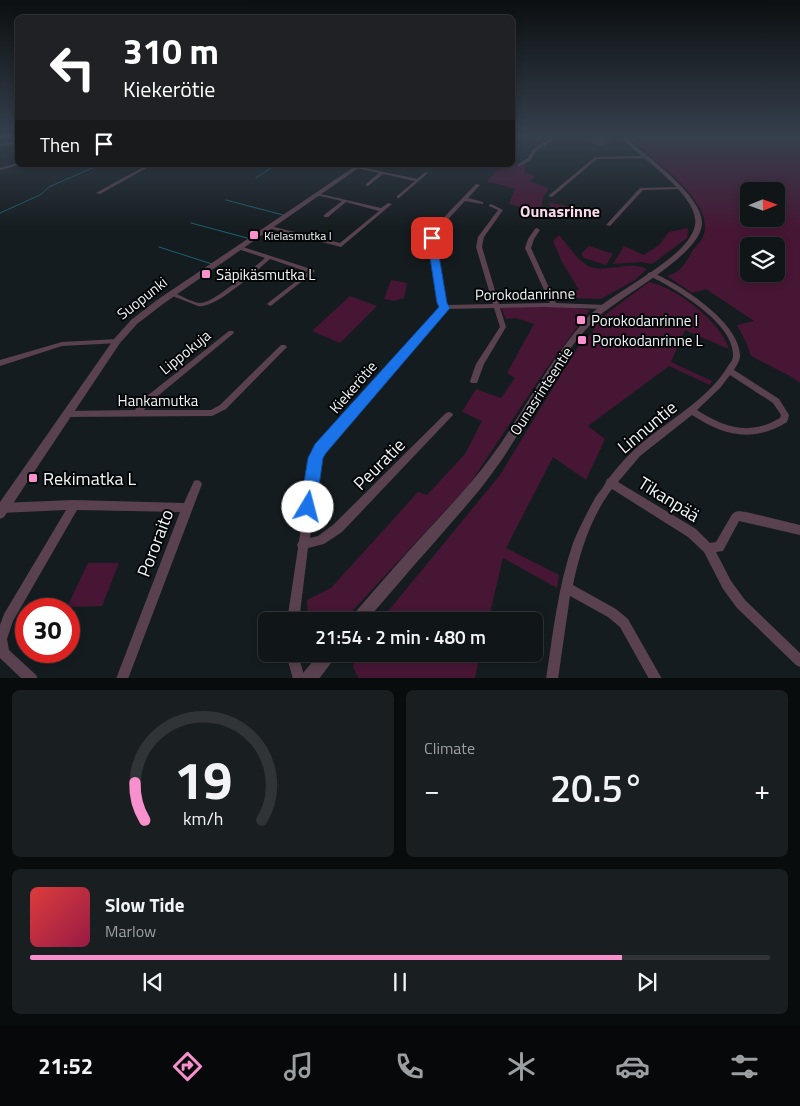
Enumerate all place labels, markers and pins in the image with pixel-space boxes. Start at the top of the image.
pin [411,217,453,259]
place label: Kielasmutka I [264,226,332,245]
marker: Kielasmutka I [248,229,260,241]
place label: Säpikäsmutka L [216,263,315,286]
marker: Säpikäsmutka L [200,268,212,280]
place label: Porokodanrinne I [591,309,698,332]
marker: Porokodanrinne I [575,314,587,326]
place label: Porokodanrinne L [592,329,703,352]
marker: Porokodanrinne L [576,334,588,346]
place label: Rekimatka L [43,465,137,492]
marker: Rekimatka L [27,472,39,484]

